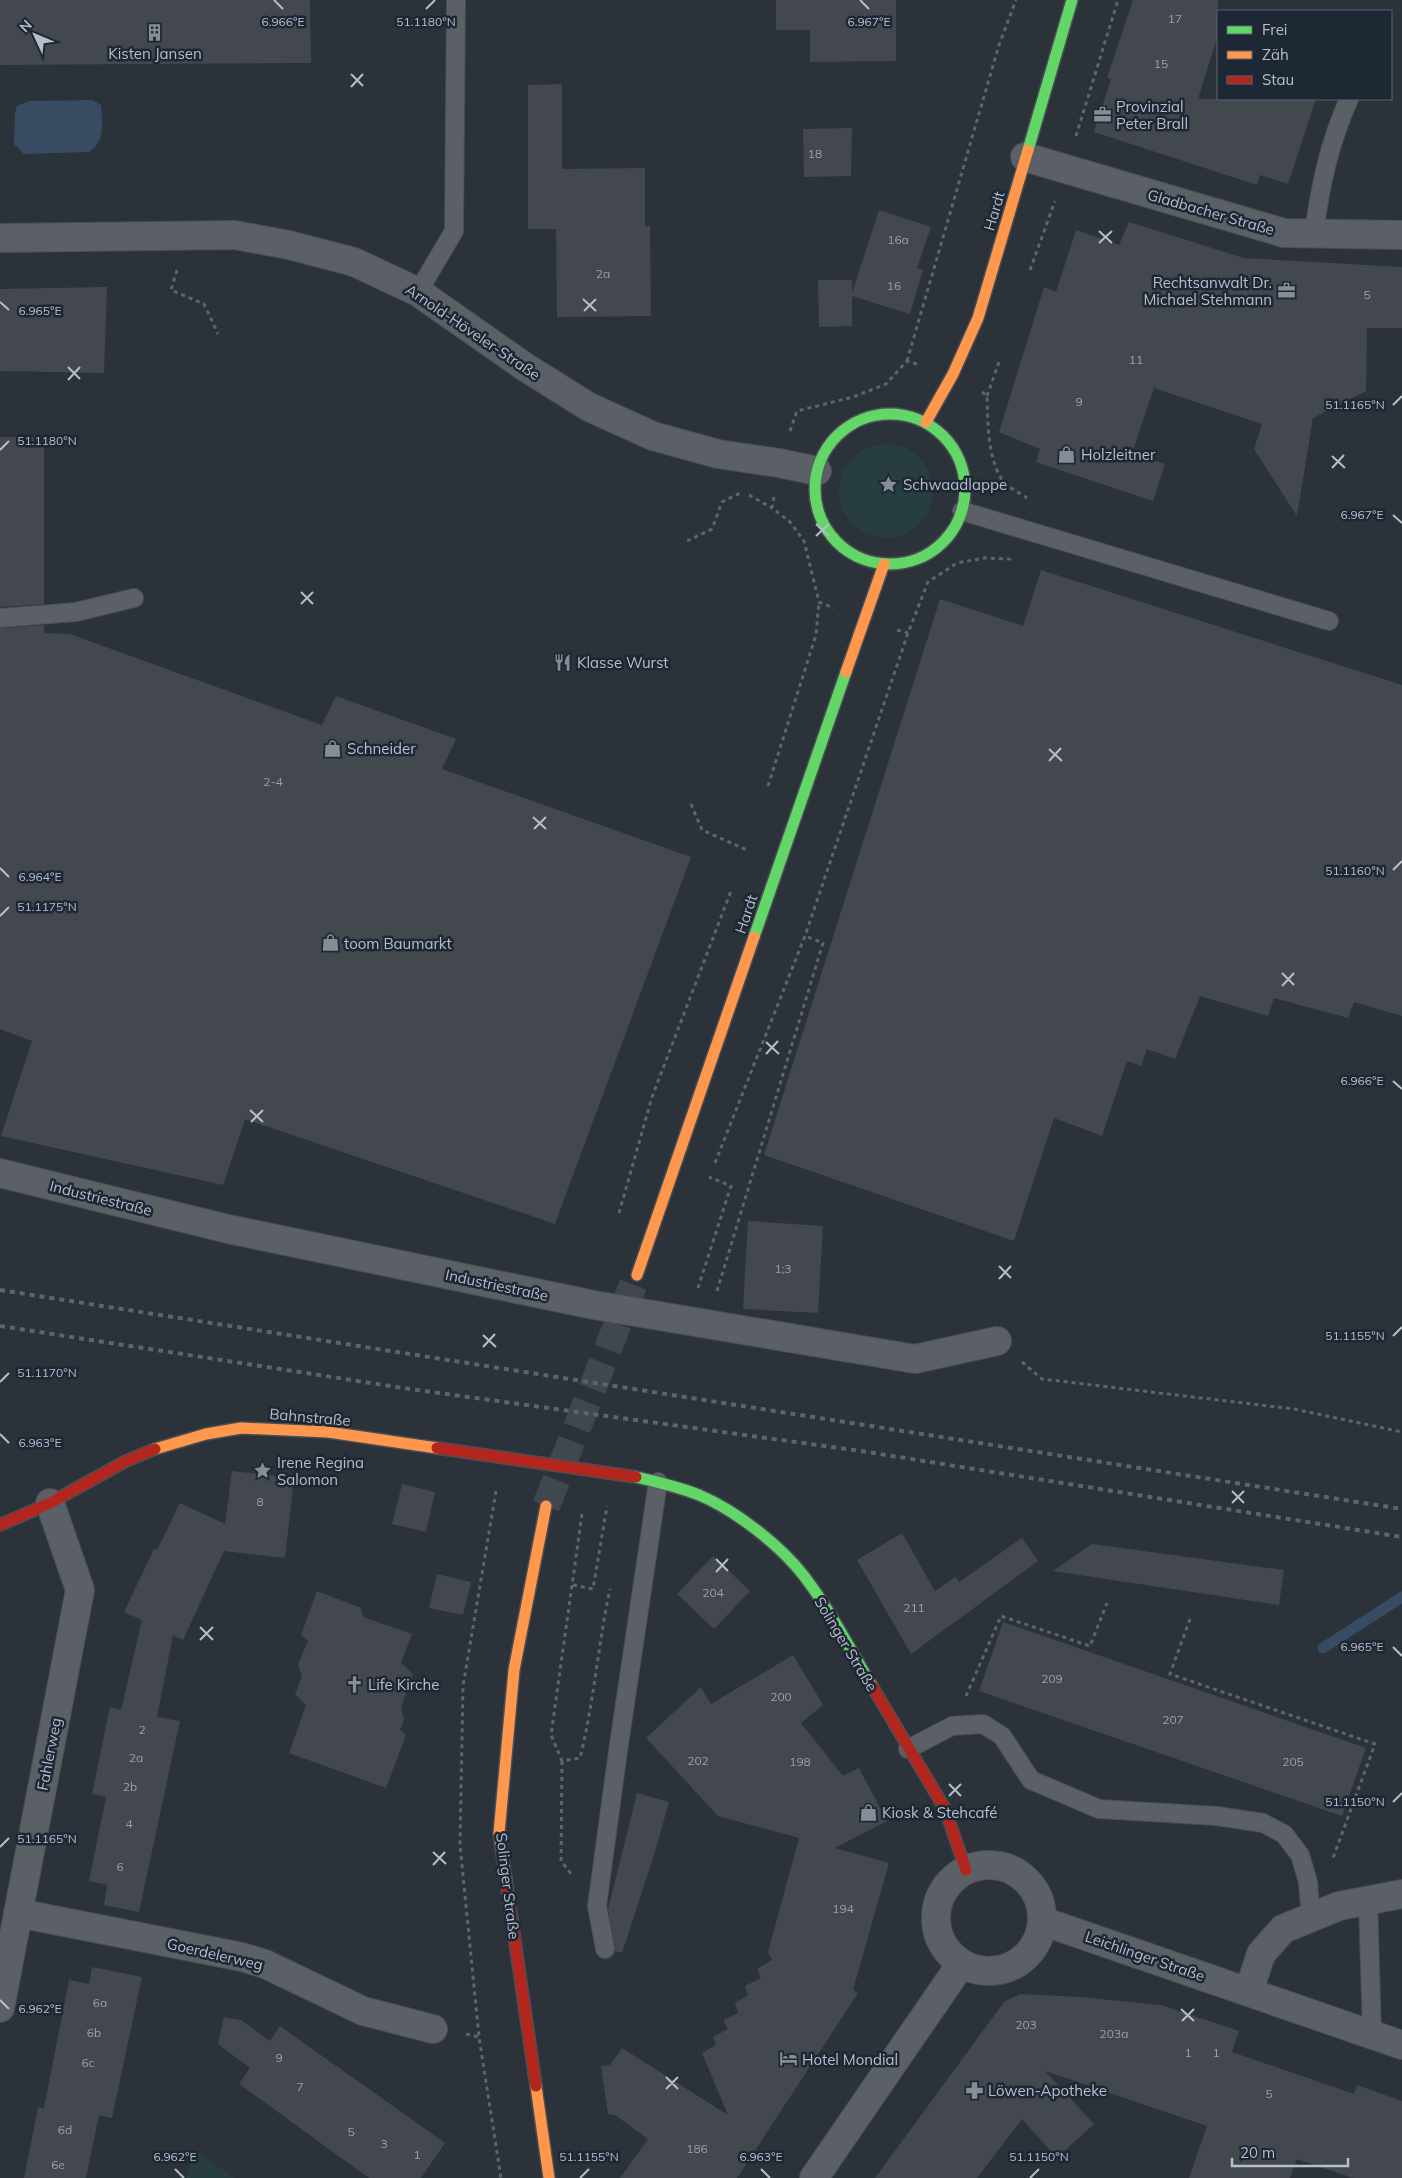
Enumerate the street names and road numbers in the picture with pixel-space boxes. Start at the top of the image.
street label: Gladbacher Straße [1145,185,1277,239]
street label: Hardt [979,189,1009,233]
street label: Arnold-Höveler-Straße [402,280,544,384]
street label: Hardt [730,892,762,936]
street label: Industriestraße [48,1176,154,1220]
street label: Industriestraße [444,1265,550,1305]
street label: Bahnstraße [269,1404,351,1430]
street label: Solinger Straße [810,1593,882,1695]
street label: Fahlerweg [33,1716,65,1792]
street label: Solinger Straße [492,1832,524,1940]
street label: Leichlinger Straße [1083,1927,1207,1985]
street label: Goerdelerweg [165,1934,265,1974]

